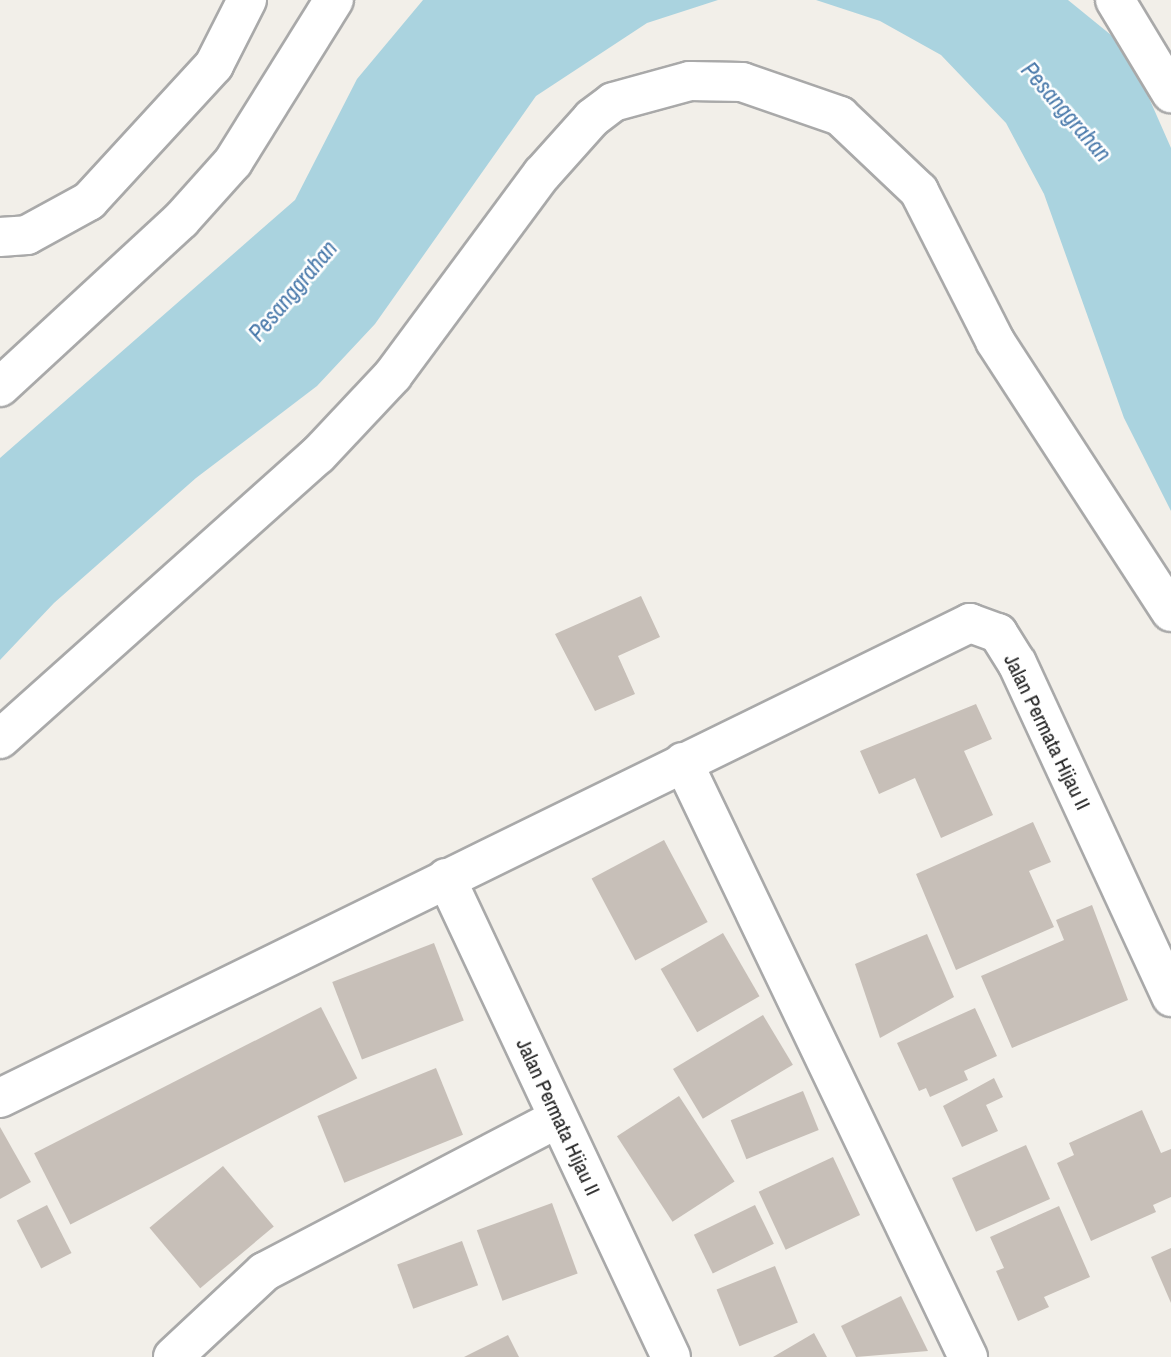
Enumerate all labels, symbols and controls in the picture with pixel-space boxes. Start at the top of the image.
water label: Pesanggrahan [1015,57,1117,167]
water label: Pesanggrahan [243,235,343,347]
street label: Jalan Permata Hijau II [998,650,1096,814]
street label: Jalan Permata Hijau II [511,1034,605,1200]

